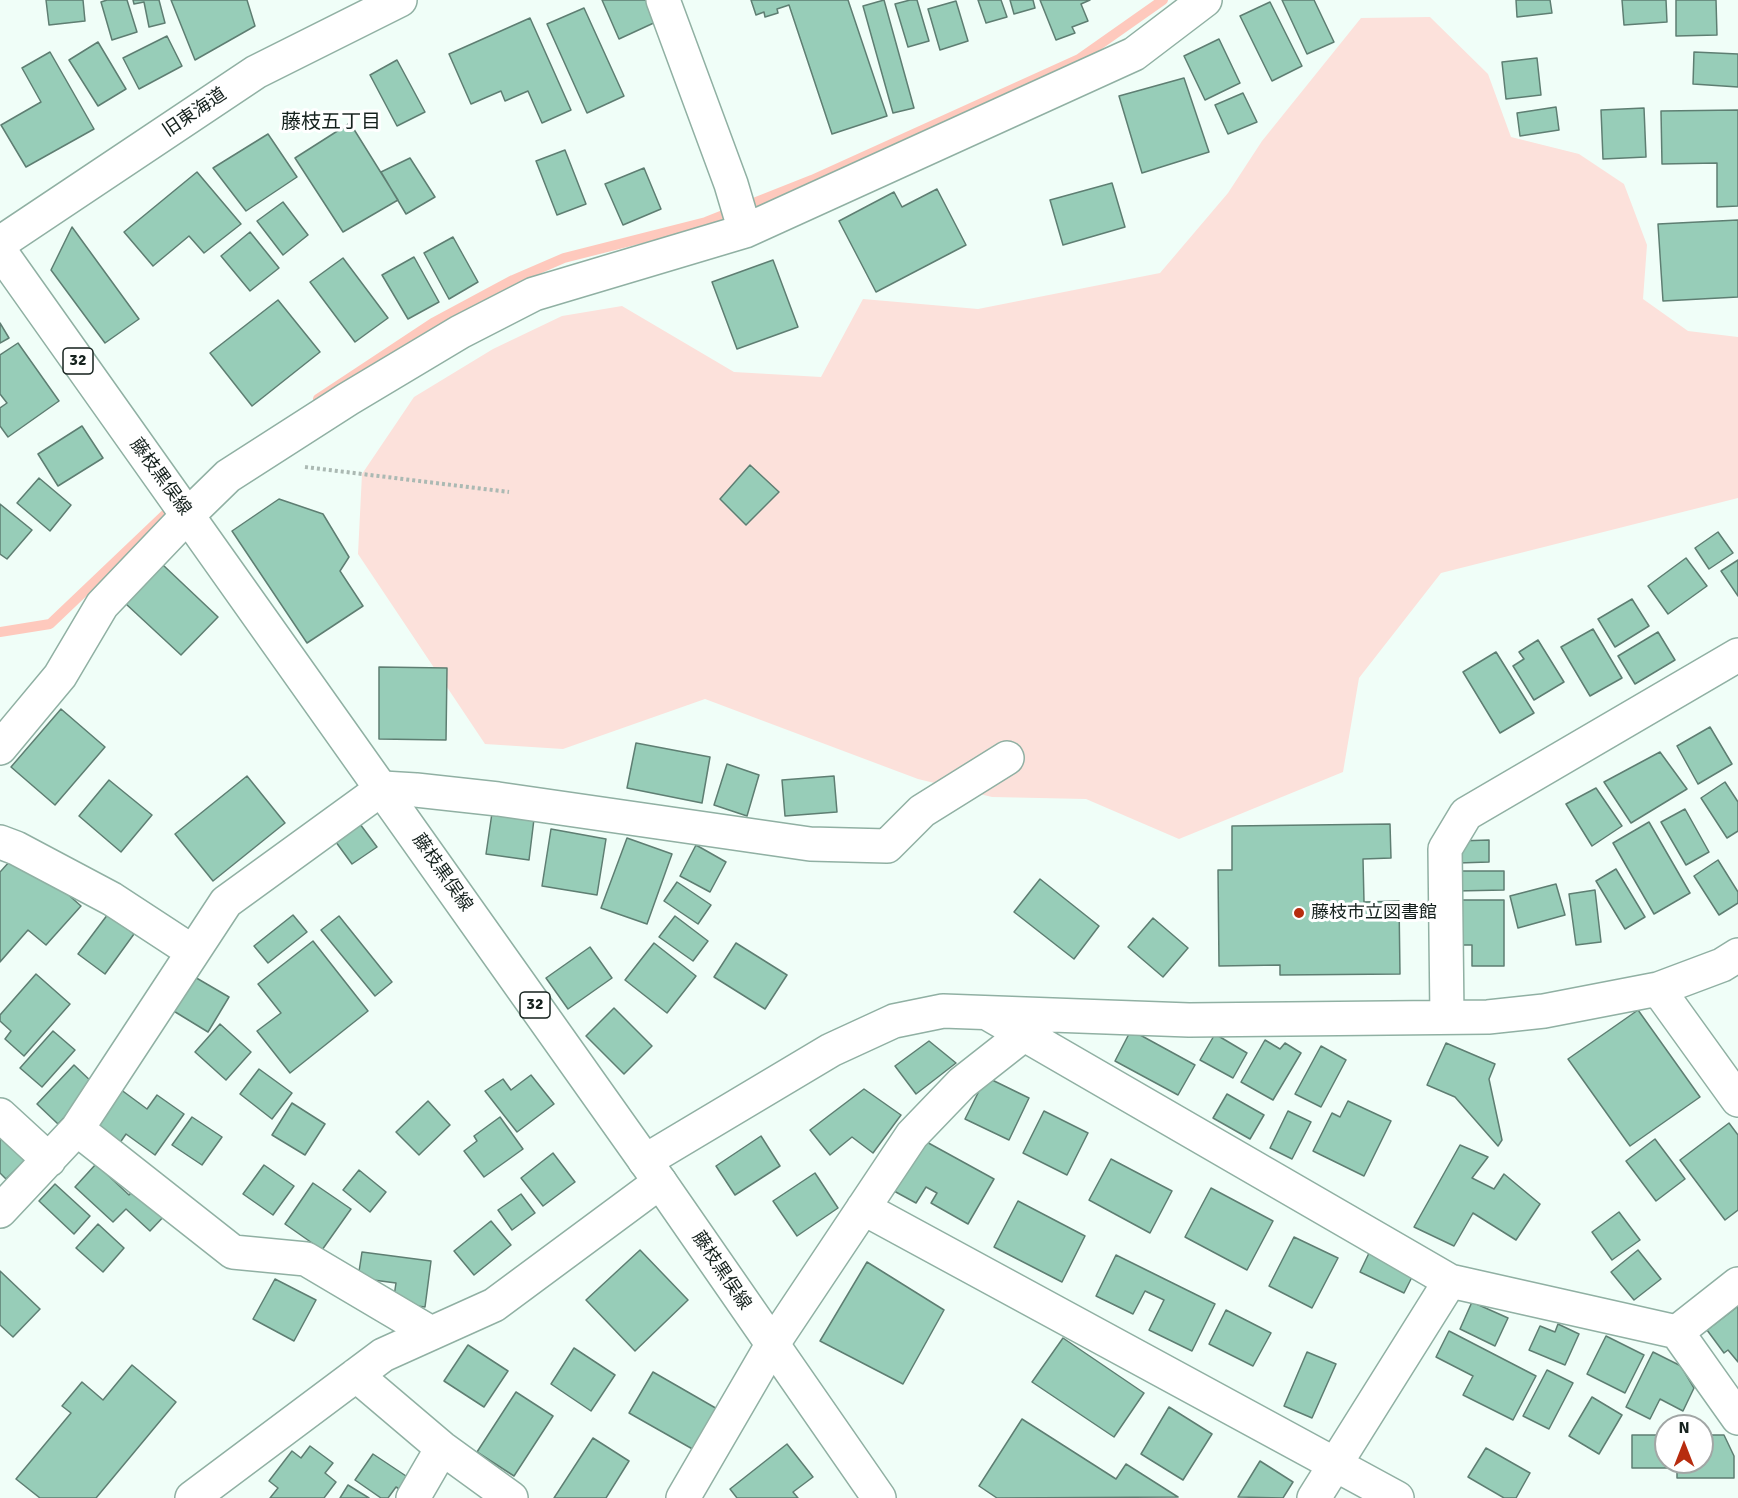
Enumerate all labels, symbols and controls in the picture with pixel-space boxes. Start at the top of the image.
street label: 旧東海道 [159,84,231,142]
district label: 藤枝五丁目 [281,111,381,135]
road number: 32 [63,348,93,374]
street label: 藤枝黒俣線 [125,434,195,520]
street label: 藤枝黒俣線 [407,830,477,916]
place label: 藤枝市立図書館 [1311,902,1437,924]
marker: 藤枝市立図書館 [1292,906,1306,920]
road number: 32 [520,992,550,1018]
street label: 藤枝黒俣線 [687,1228,755,1314]
north arrow [1654,1414,1714,1474]
text: N [1678,1418,1690,1438]

